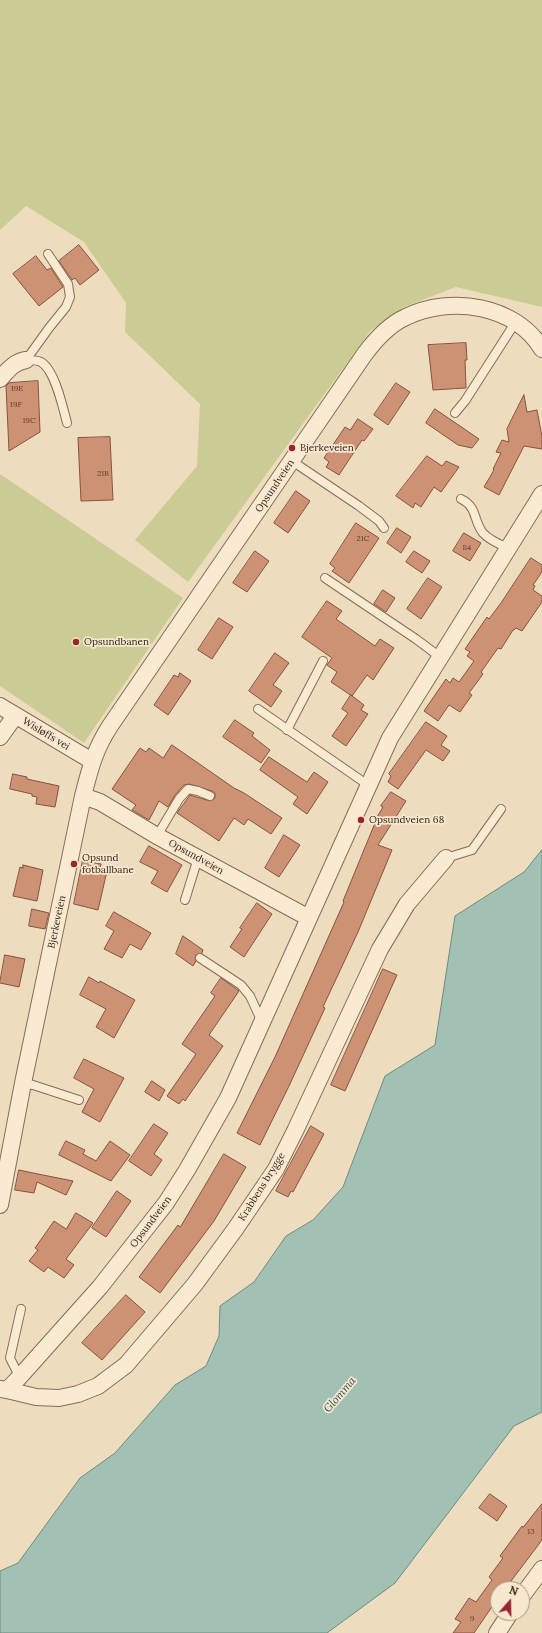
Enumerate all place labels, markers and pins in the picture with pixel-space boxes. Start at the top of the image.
place label: Bjerkeveien [300,442,354,454]
marker: Bjerkeveien [287,443,297,453]
place label: Opsundbanen [84,636,149,648]
marker: Opsundbanen [71,637,81,647]
place label: Opsundveien 68 [369,814,444,826]
marker: Opsundveien 68 [356,815,366,825]
place label: Opsund fotballbane [82,852,134,876]
marker: Opsund fotballbane [69,859,79,869]

